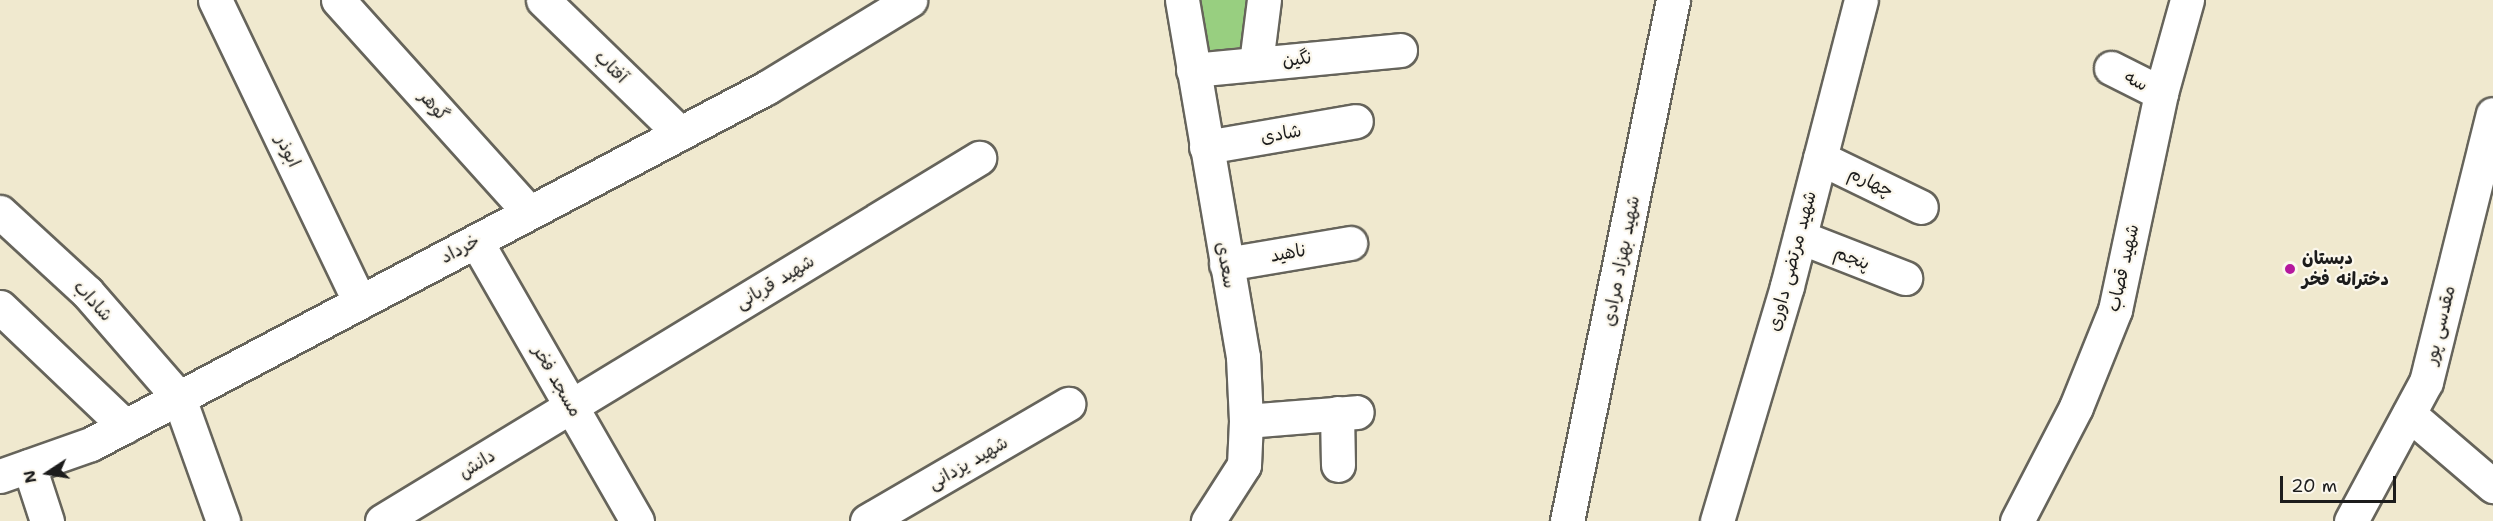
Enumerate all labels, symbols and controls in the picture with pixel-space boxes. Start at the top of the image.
street label: آفتاب [590,46,632,88]
street label: نگین [1281,47,1313,71]
street label: سه [2121,66,2151,96]
street label: گوهر [415,86,453,126]
street label: شادی [1259,120,1303,148]
street label: ابوذر [271,131,305,171]
street label: چهارم [1845,162,1897,202]
street label: شهید مرتضی داوری [1763,188,1821,334]
street label: شهید بهزاد مرادی [1598,194,1644,328]
street label: شهید قصاب [2102,222,2144,314]
street label: خرداد [437,230,483,268]
street label: ناهید [1269,239,1307,267]
street label: سعدی [1211,240,1241,290]
street label: پنجم [1831,241,1873,275]
place label: دبستان دخترانه فخر [2302,248,2389,290]
street label: شهید قربانی [732,250,818,314]
marker: دبستان دخترانه فخر [2283,262,2297,276]
street label: شاداب [69,276,117,326]
street label: مقدسی پور [2420,283,2460,367]
street label: مسجد فخر [528,341,586,421]
street label: شهید یزدانی [924,431,1012,495]
north arrow [18,443,78,503]
street label: دانش [455,445,499,483]
scale bar [2283,464,2398,502]
text: N [18,468,41,485]
text: 20 m [2291,474,2337,498]

